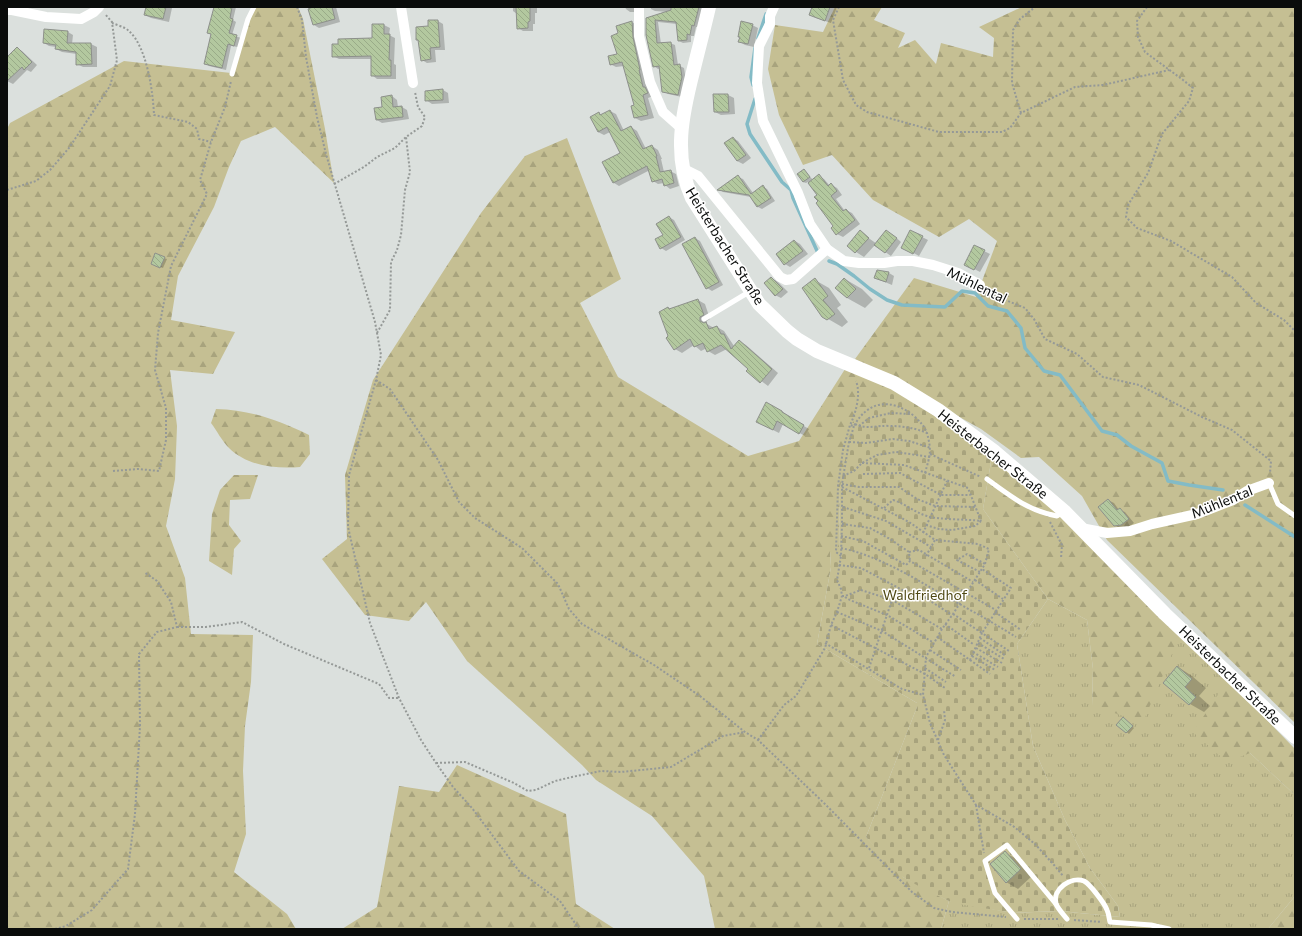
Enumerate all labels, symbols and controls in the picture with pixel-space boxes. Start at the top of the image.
street label: Heisterbacher Straße [682,184,768,308]
street label: Mühlental [944,263,1010,306]
street label: Heisterbacher Straße [935,405,1052,502]
street label: Mühlental [1189,482,1255,522]
park label: Waldfriedhof [883,586,968,603]
street label: Heisterbacher Straße [1176,622,1285,728]

